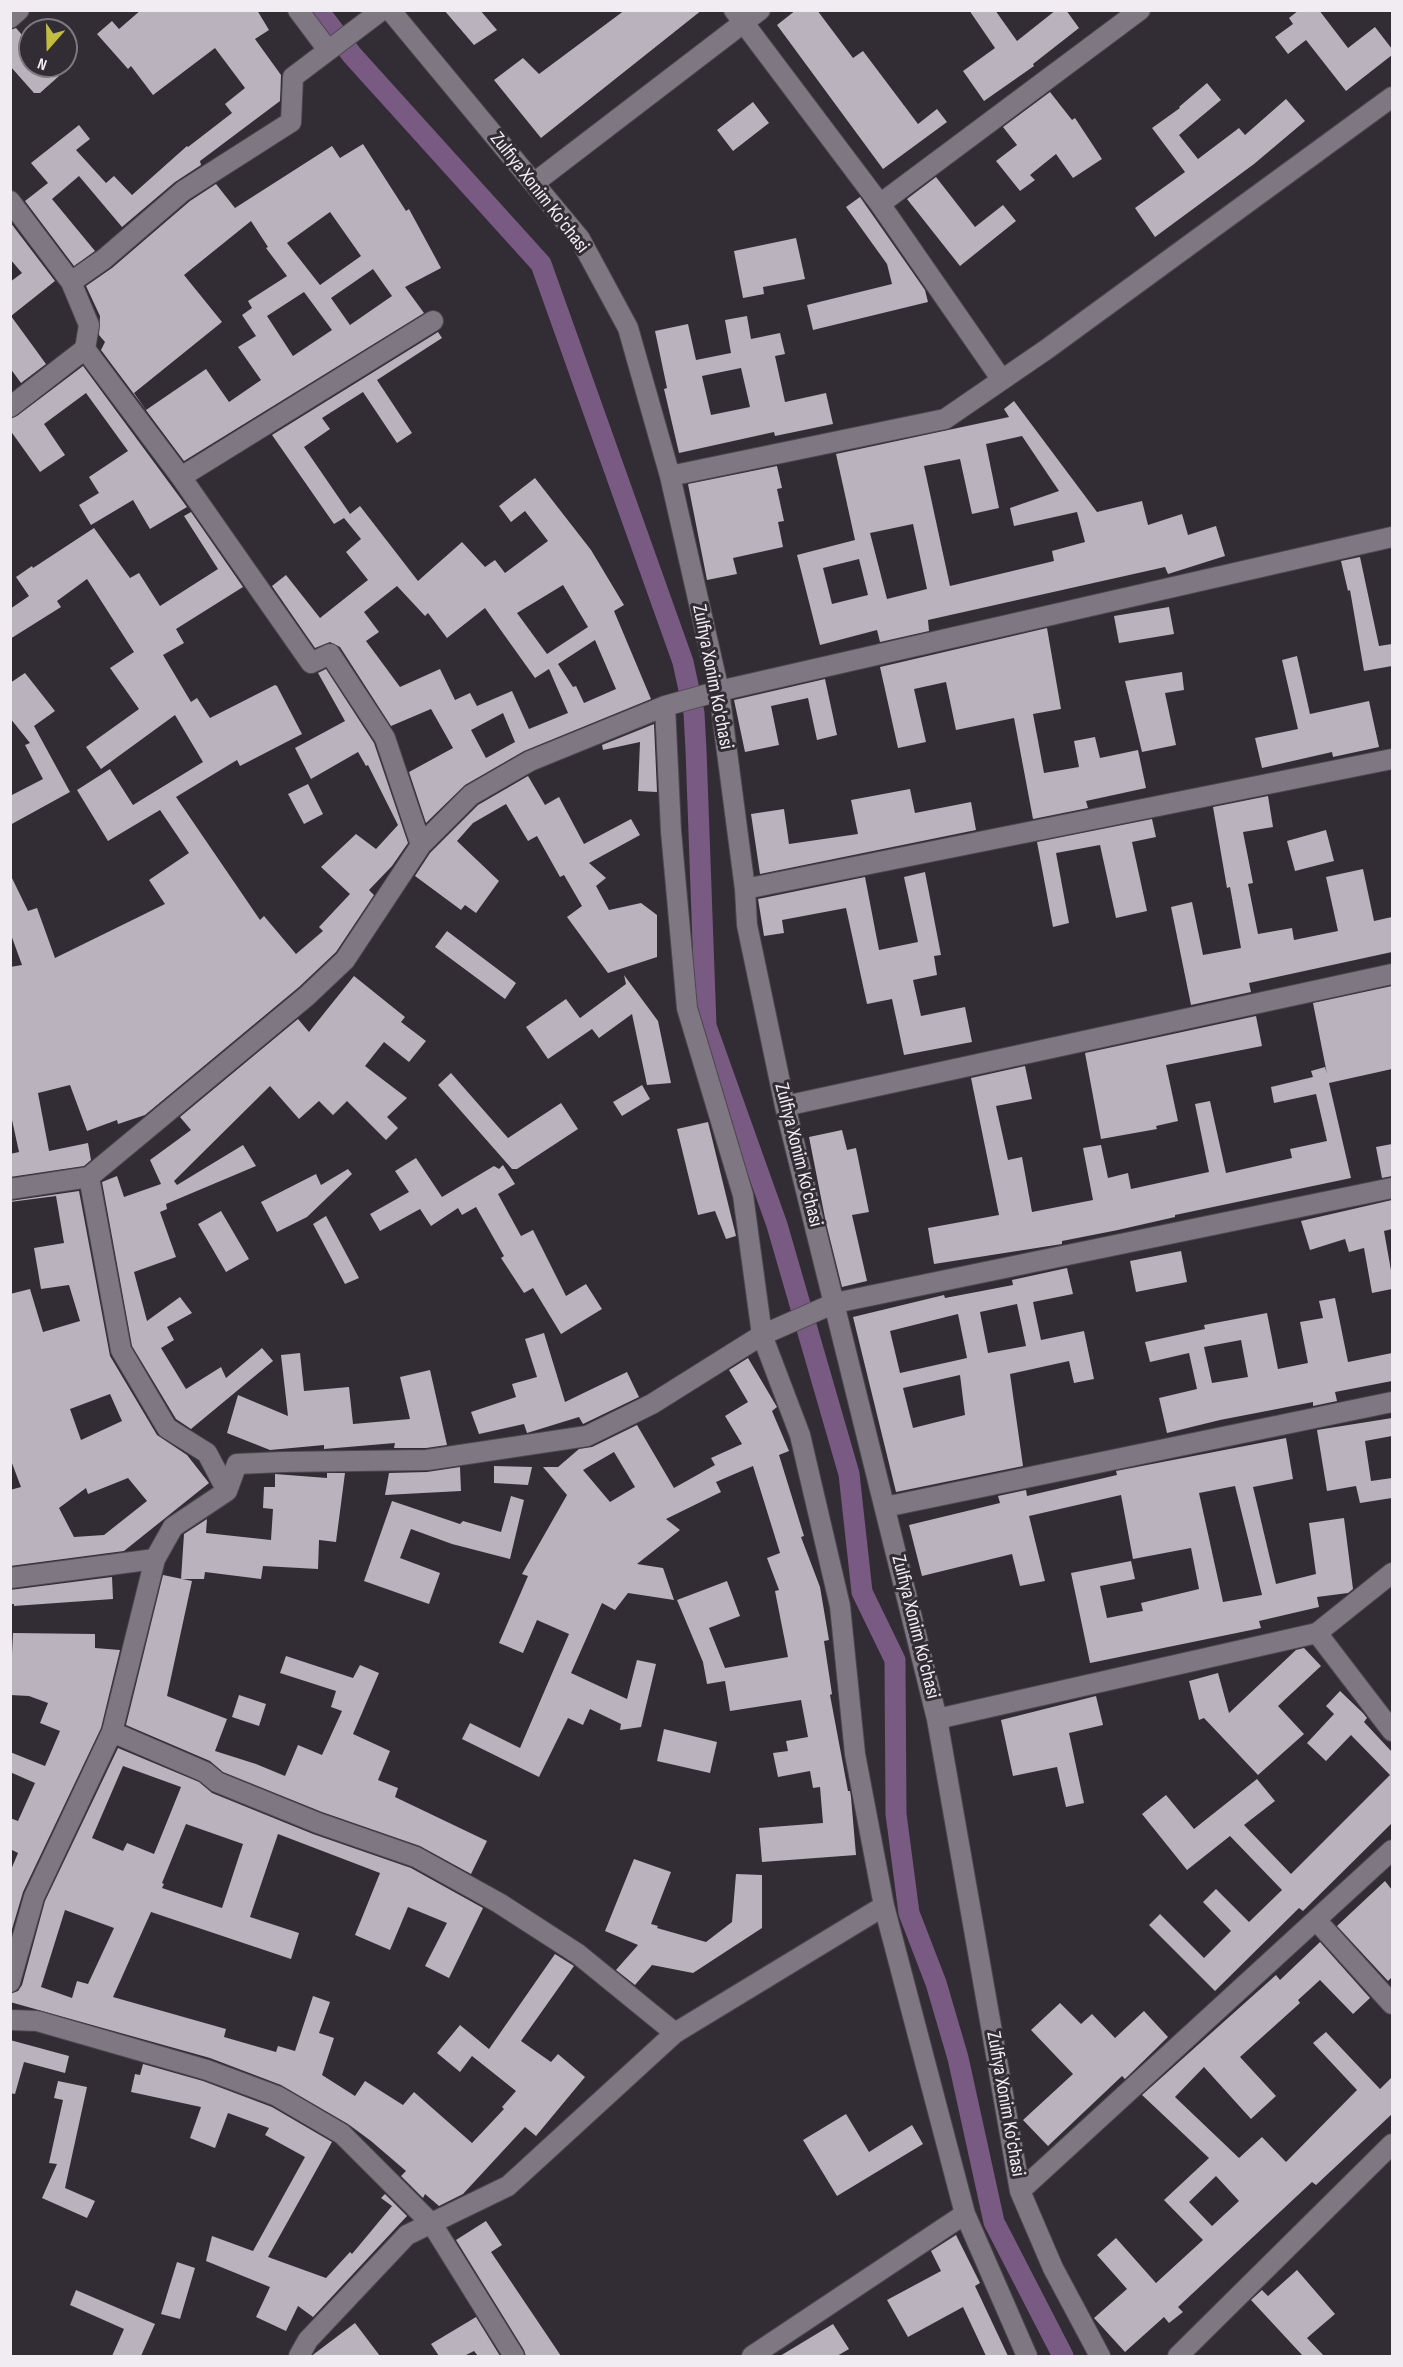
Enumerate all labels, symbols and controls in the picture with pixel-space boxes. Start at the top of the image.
north arrow [18,18,78,78]
text: N [35,53,50,74]
street label: Zulfiya Xonim Ko'chasi [484,128,594,258]
street label: Zulfiya Xonim Ko'chasi [686,603,738,751]
street label: Zulfiya Xonim Ko'chasi [769,1081,827,1229]
street label: Zulfiya Xonim Ko'chasi [886,1553,944,1701]
street label: Zulfiya Xonim Ko'chasi [980,2030,1030,2178]

